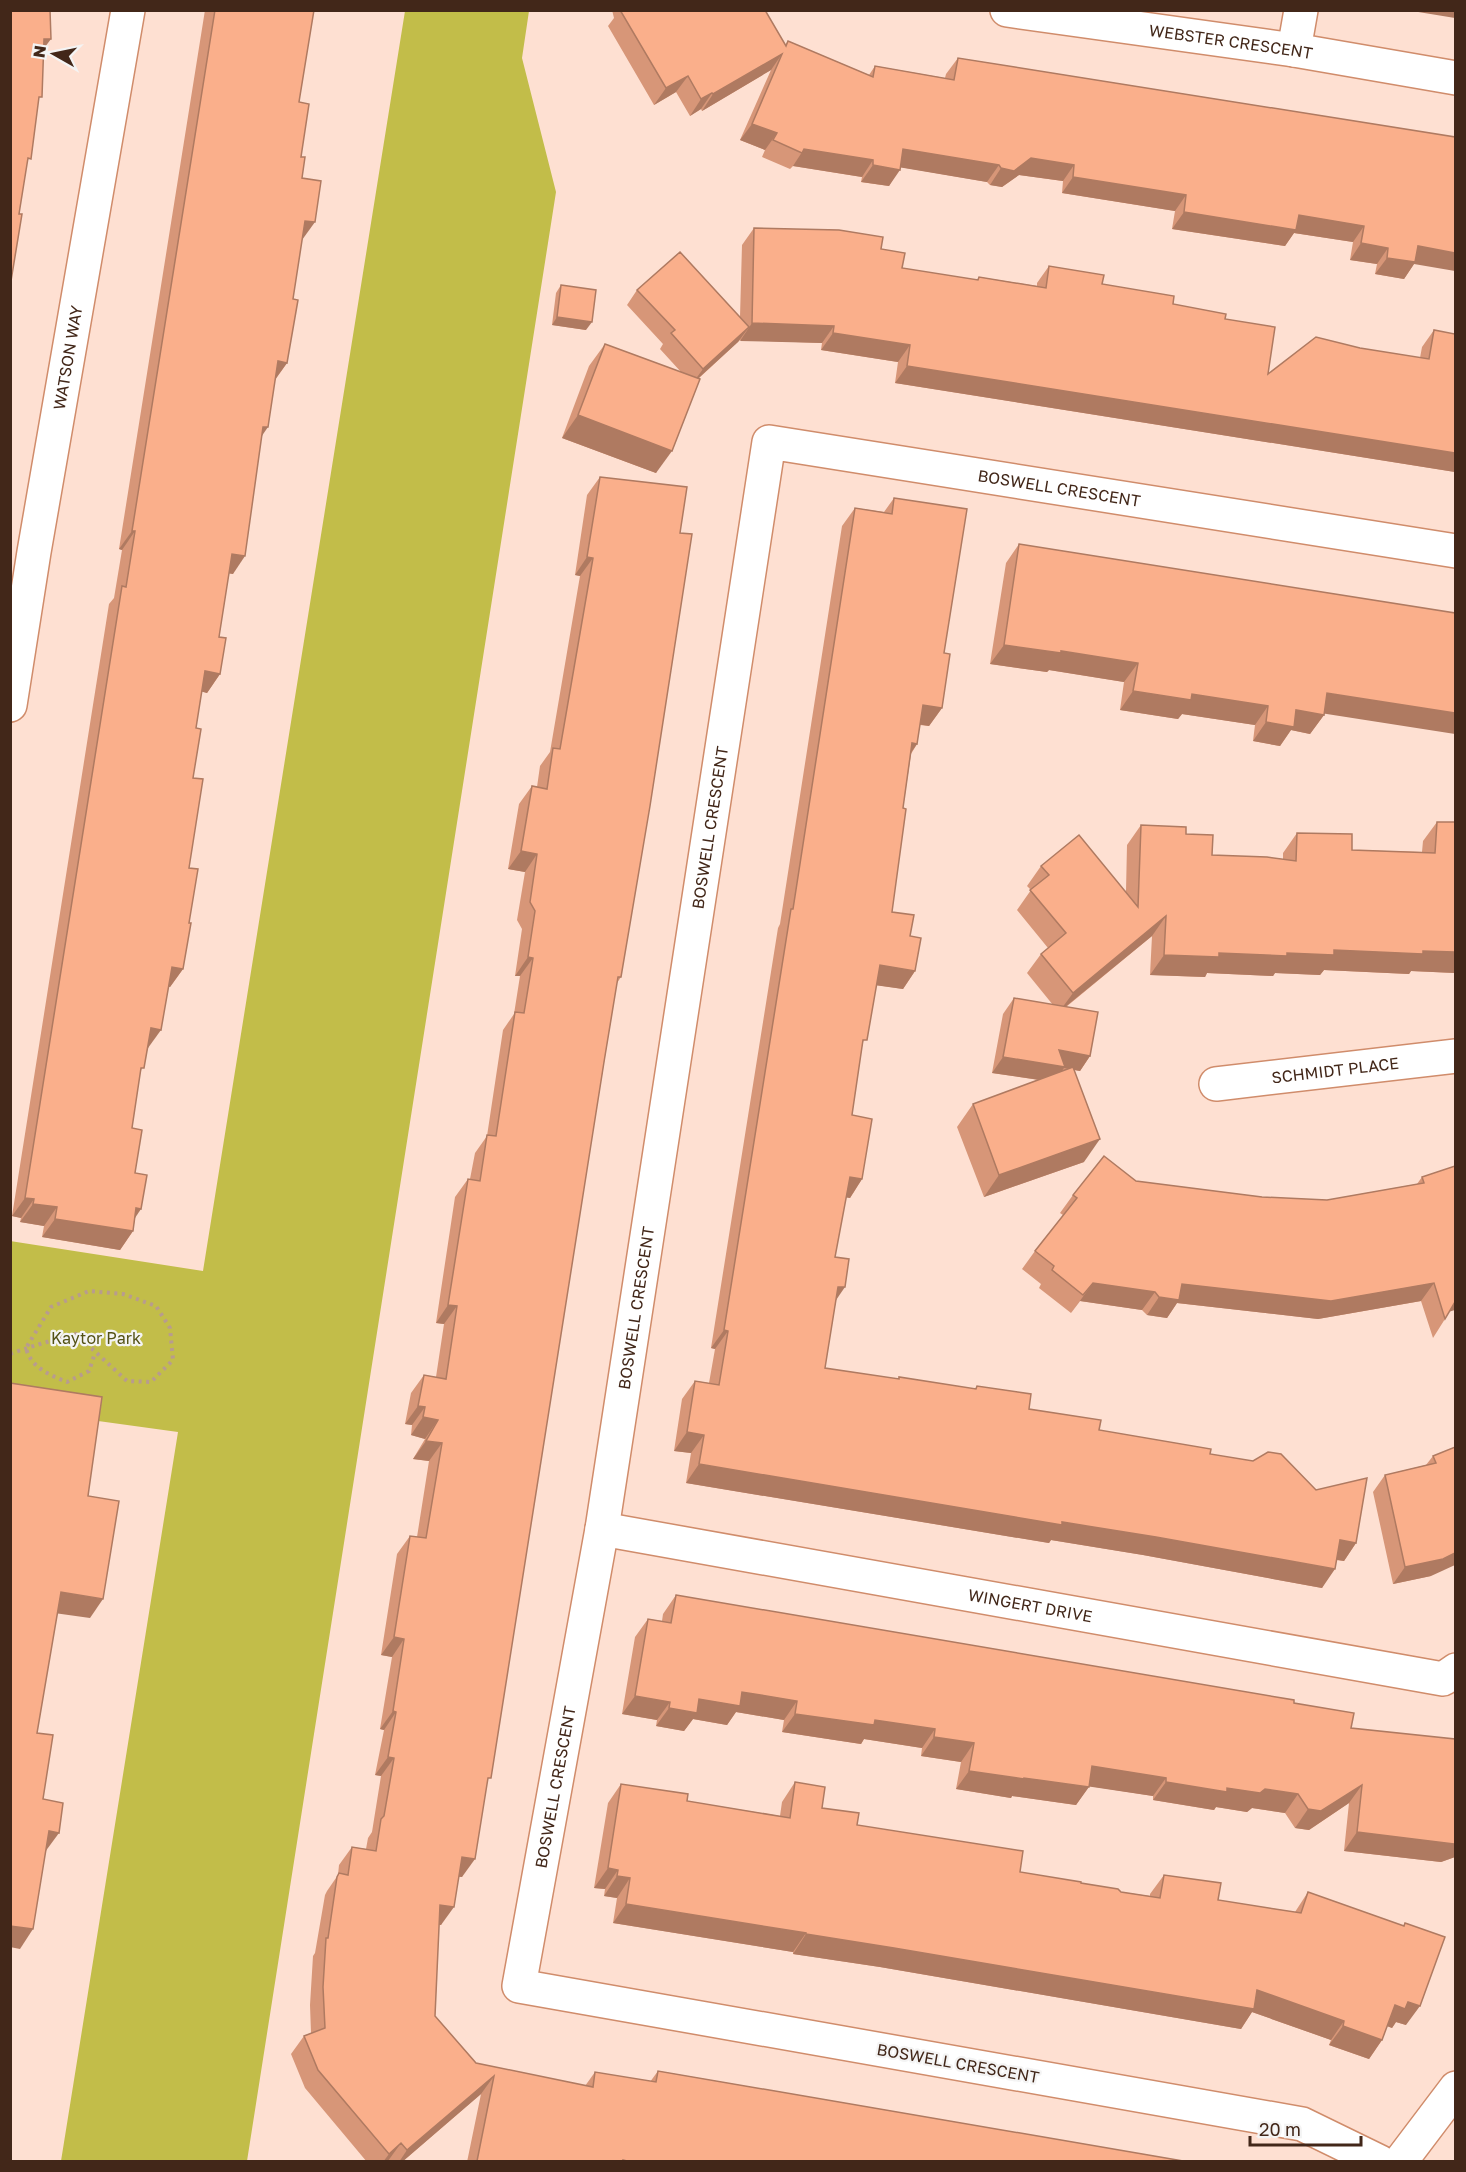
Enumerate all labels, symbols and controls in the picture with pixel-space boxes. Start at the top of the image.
street label: WEBSTER CRESCENT [1148,20,1314,63]
north arrow [24,24,84,84]
text: N [28,44,50,59]
street label: WATSON WAY [49,303,87,412]
street label: BOSWELL CRESCENT [976,465,1142,511]
street label: BOSWELL CRESCENT [687,745,732,910]
street label: SCHMIDT PLACE [1270,1053,1400,1087]
street label: BOSWELL CRESCENT [614,1225,658,1391]
park label: Kaytor Park [51,1328,141,1348]
street label: WINGERT DRIVE [967,1584,1094,1626]
street label: BOSWELL CRESCENT [531,1704,580,1870]
street label: BOSWELL CRESCENT [875,2039,1041,2087]
scale bar [1250,2109,1361,2147]
text: 20 m [1259,2118,1301,2140]

